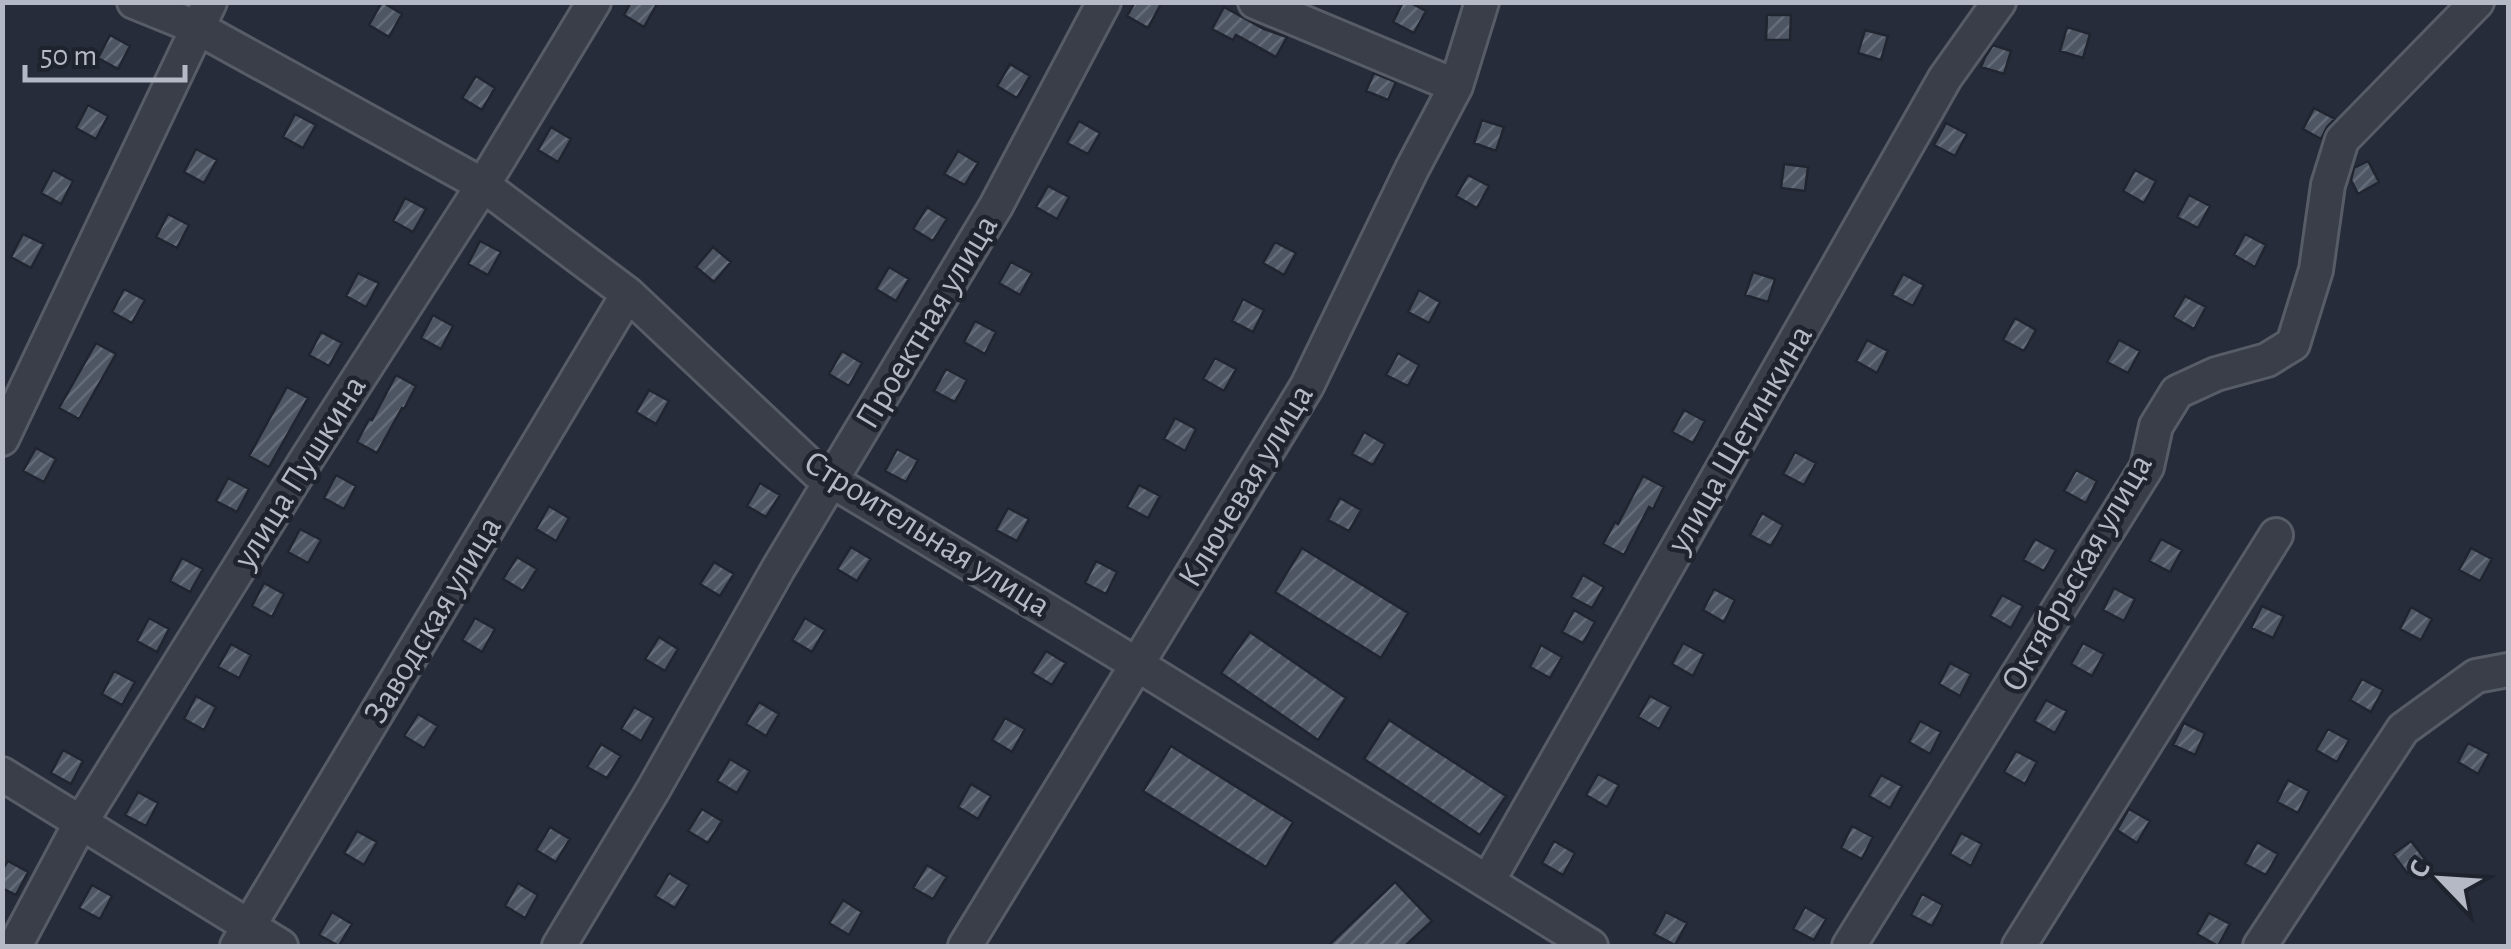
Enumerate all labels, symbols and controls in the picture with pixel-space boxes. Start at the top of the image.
scale bar [25,20,185,82]
text: 50 m [40,41,97,71]
street label: Проектная улица [850,209,1004,435]
street label: улица Щетинкина [1660,319,1819,560]
street label: улица Пушкина [226,370,373,575]
street label: Ключевая улица [1172,379,1320,593]
street label: Строительная улица [798,444,1056,624]
street label: Октябрьская улица [1995,448,2159,698]
street label: Заводская улица [358,511,508,729]
north arrow [2391,829,2491,929]
text: С [2404,856,2436,882]

